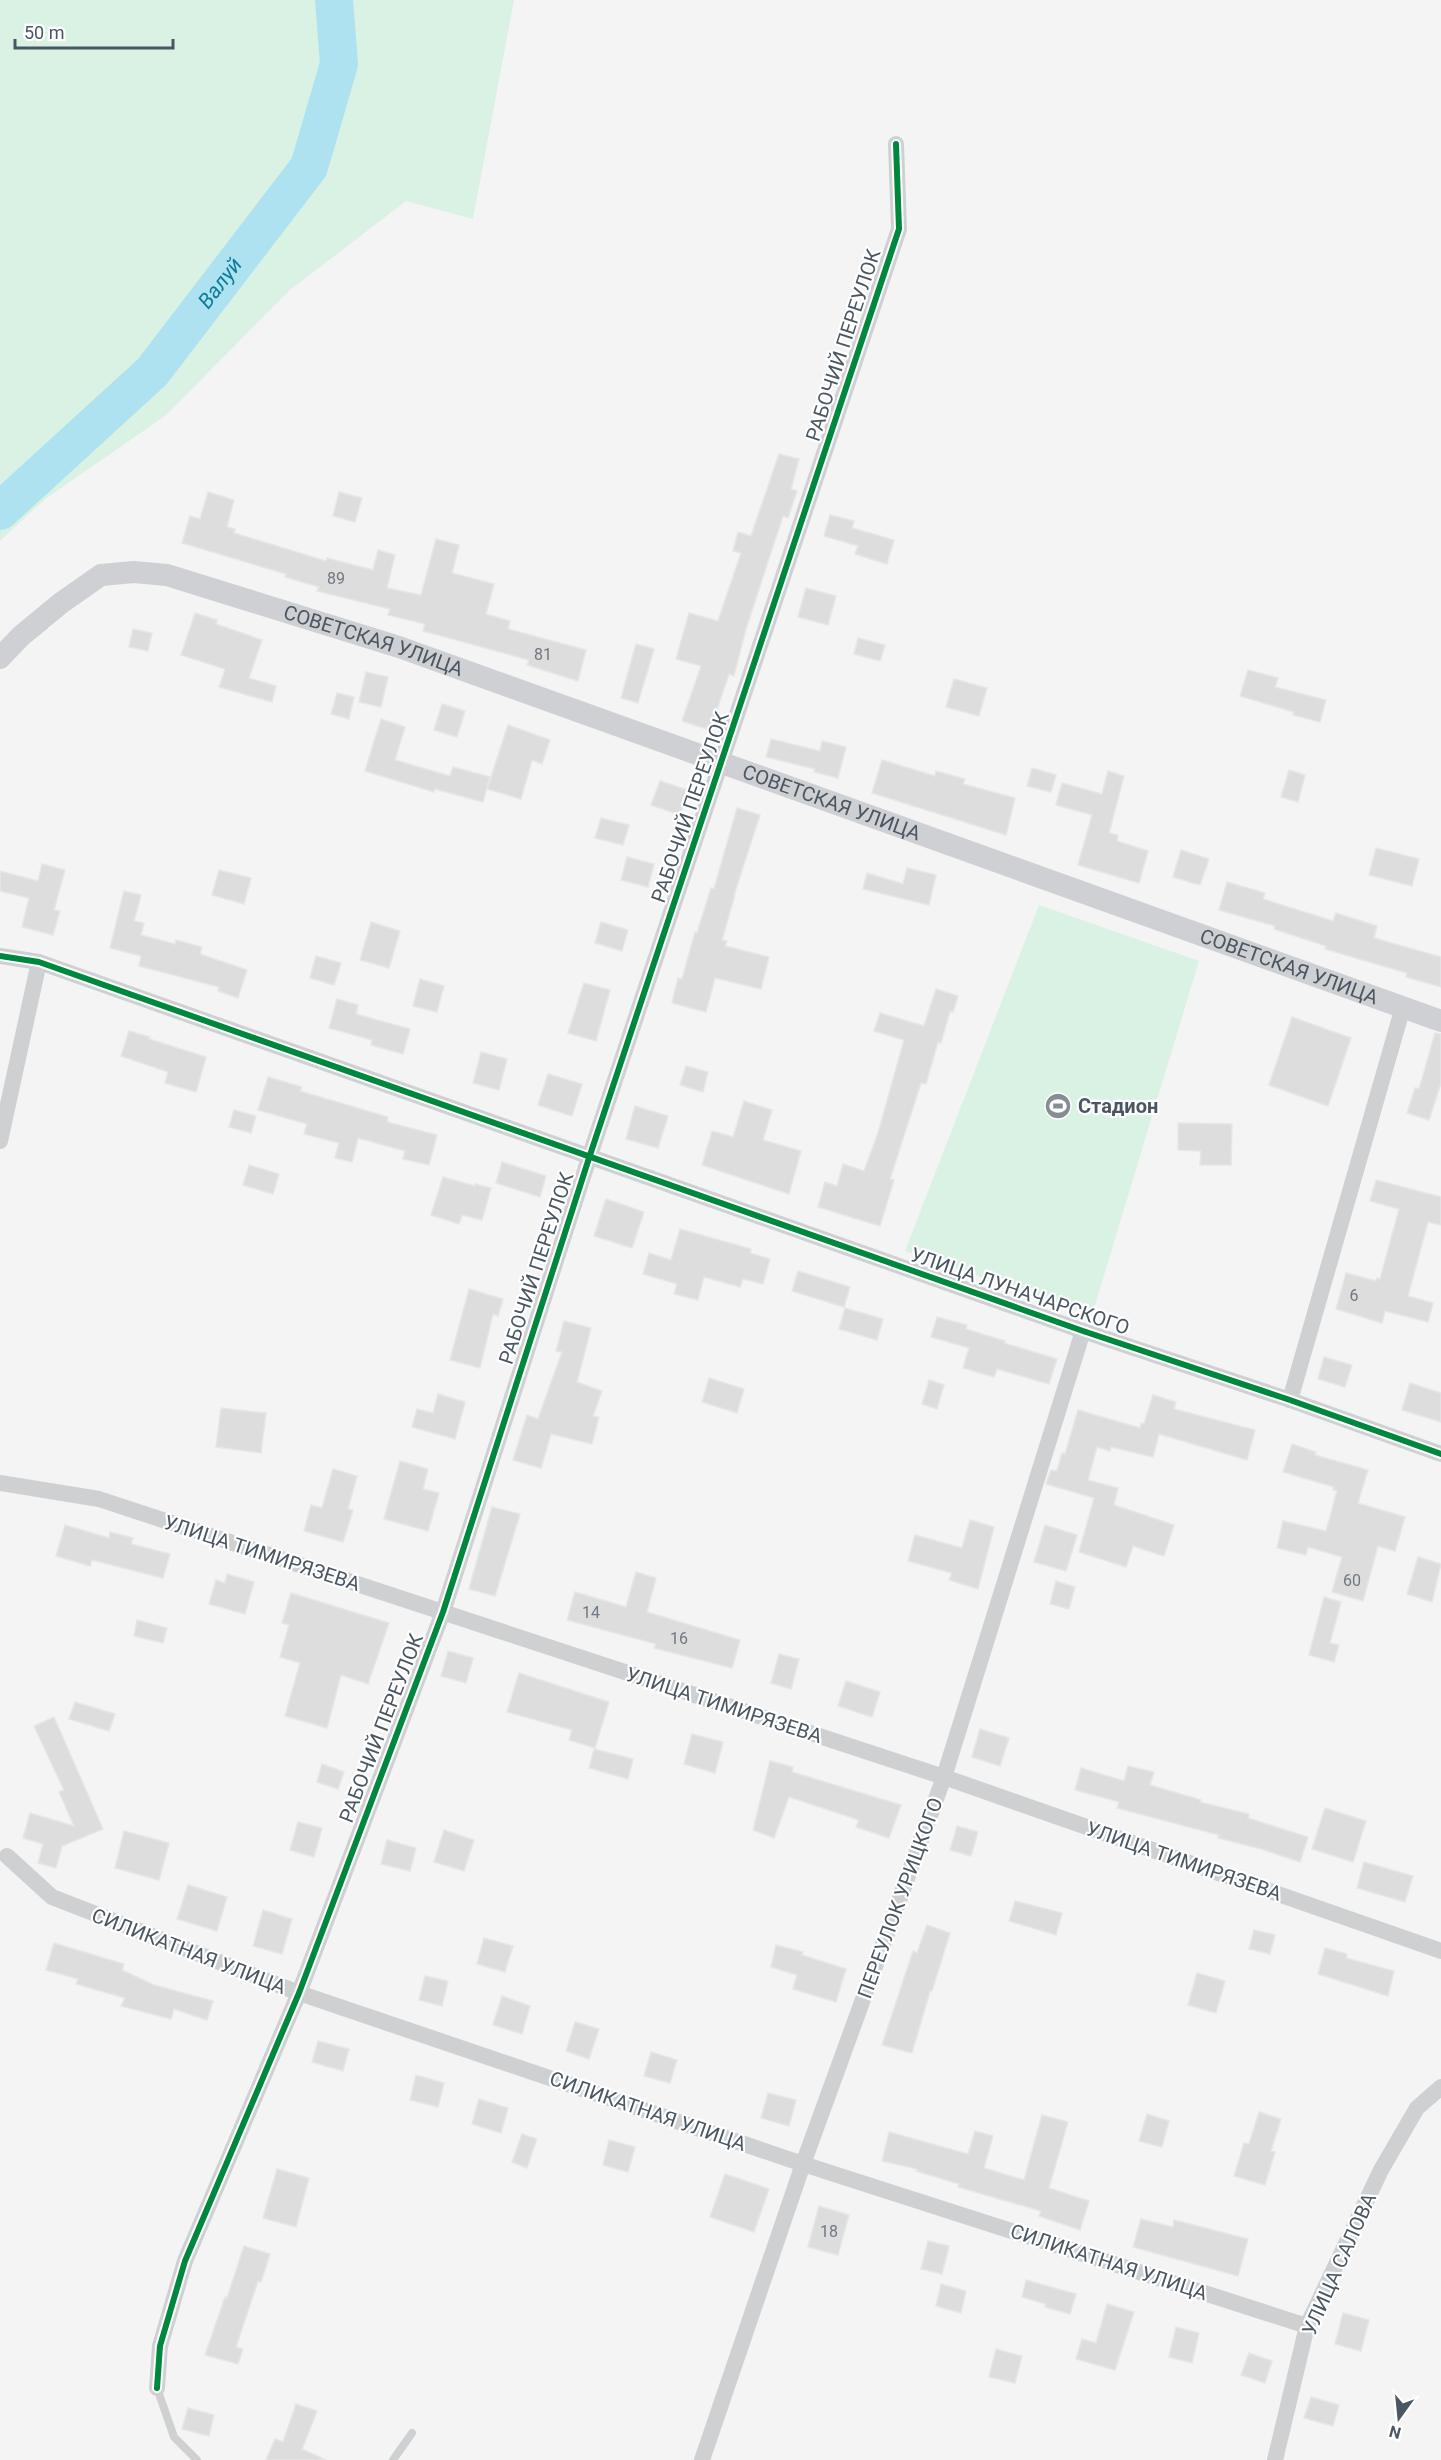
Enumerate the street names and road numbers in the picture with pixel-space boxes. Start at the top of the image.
street label: РАБОЧИЙ ПЕРЕУЛОК [801,246,885,444]
street label: СОВЕТСКАЯ УЛИЦА [281,600,467,681]
street label: РАБОЧИЙ ПЕРЕУЛОК [646,708,734,906]
street label: СОВЕТСКАЯ УЛИЦА [739,759,924,845]
street label: СОВЕТСКАЯ УЛИЦА [1197,924,1381,1009]
street label: РАБОЧИЙ ПЕРЕУЛОК [494,1169,578,1367]
street label: УЛИЦА ЛУНАЧАРСКОГО [907,1242,1133,1340]
street label: УЛИЦА ТИМИРЯЗЕВА [161,1510,363,1596]
street label: РАБОЧИЙ ПЕРЕУЛОК [334,1630,428,1826]
street label: УЛИЦА ТИМИРЯЗЕВА [623,1662,825,1748]
street label: ПЕРЕУЛОК УРИЦКОГО [852,1794,948,2002]
street label: УЛИЦА ТИМИРЯЗЕВА [1083,1816,1285,1906]
street label: СИЛИКАТНАЯ УЛИЦА [89,1903,289,1999]
street label: СИЛИКАТНАЯ УЛИЦА [547,2066,749,2156]
street label: УЛИЦА САЛОВА [1297,2189,1381,2339]
street label: СИЛИКАТНАЯ УЛИЦА [1007,2219,1211,2305]

